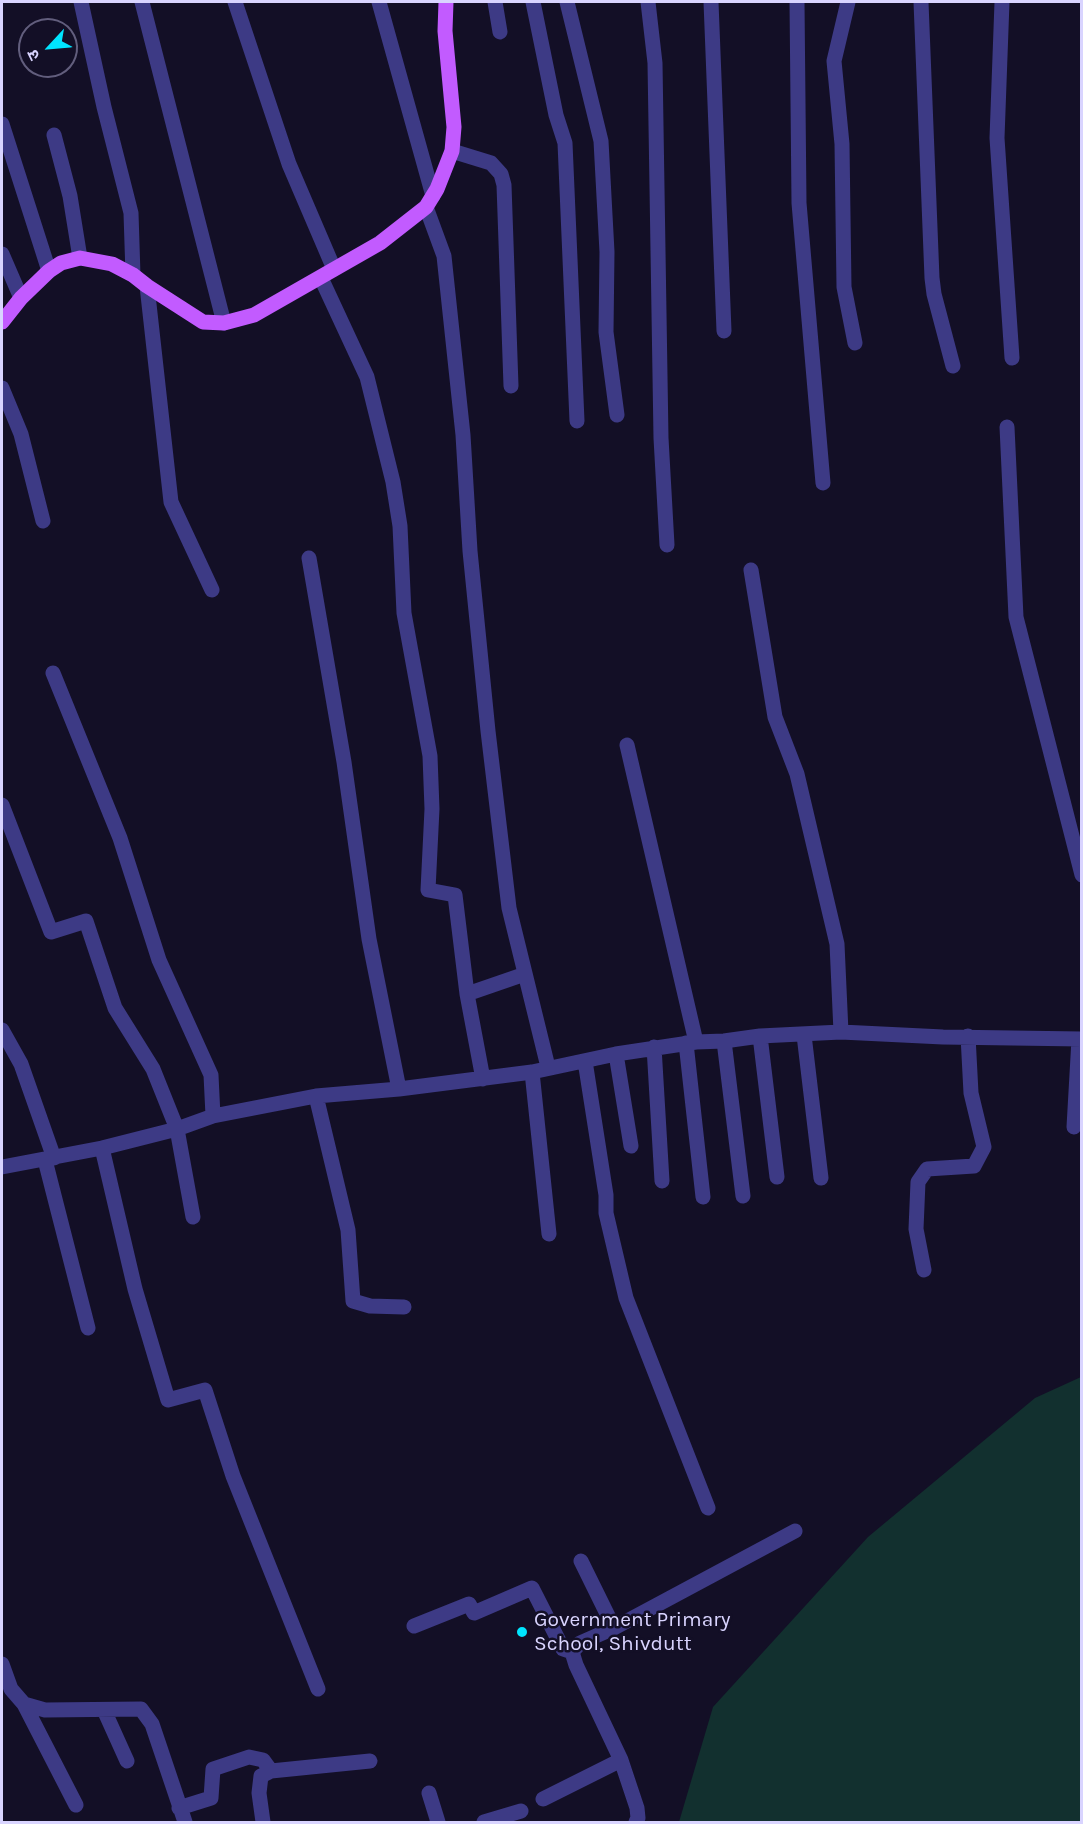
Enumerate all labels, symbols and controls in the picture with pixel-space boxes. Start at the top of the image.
north arrow [18,18,78,78]
text: उ [23,47,44,64]
place label: Government Primary School, Shivdutt [534,1607,731,1657]
marker: Government Primary School, Shivdutt [515,1625,529,1639]

